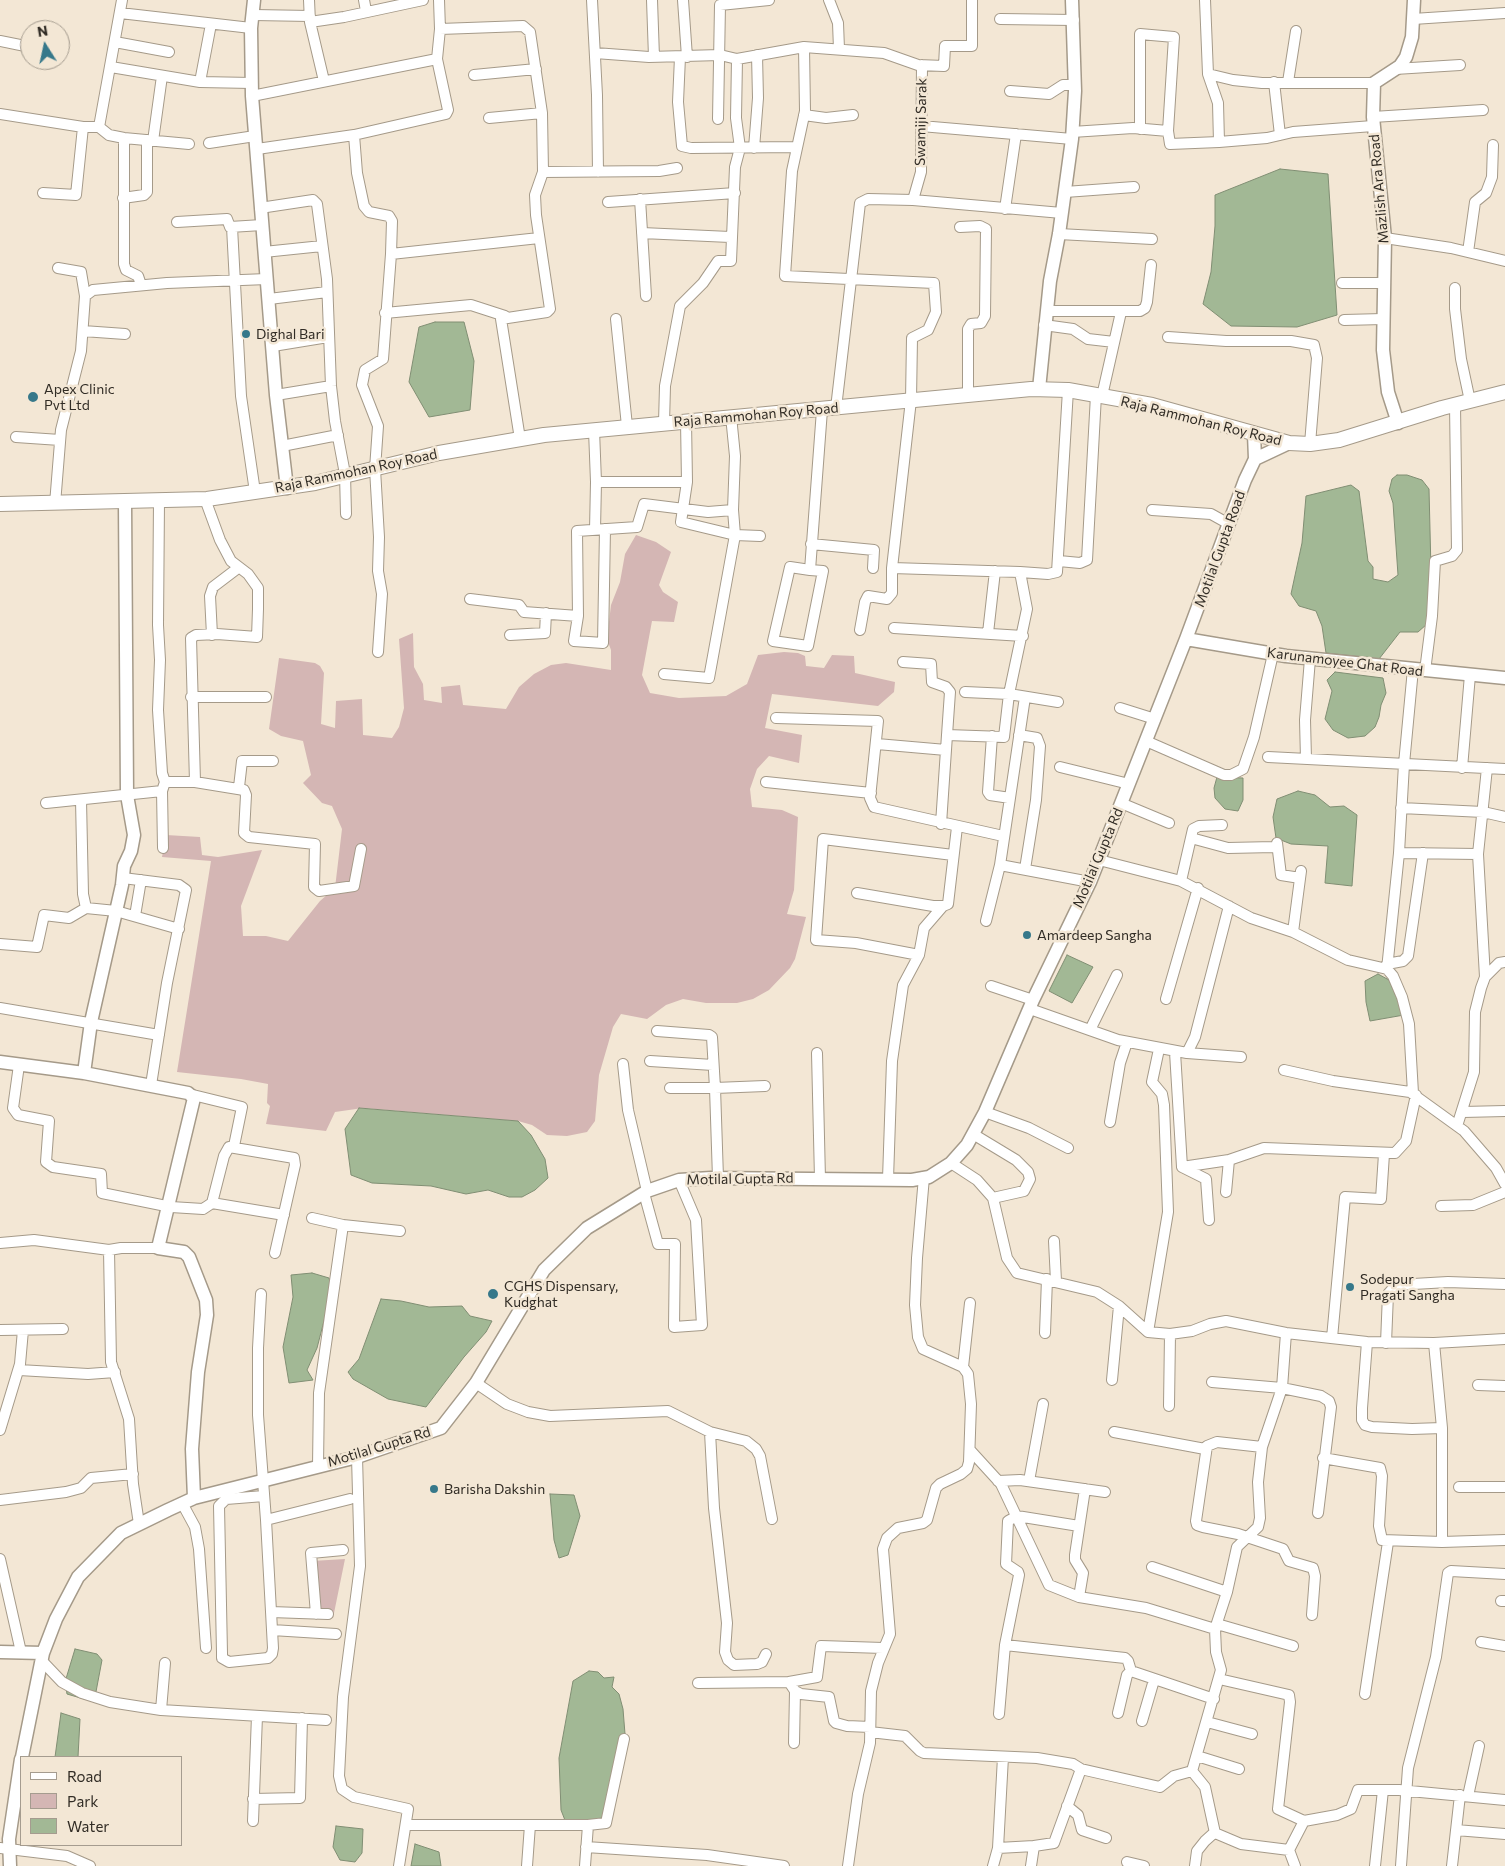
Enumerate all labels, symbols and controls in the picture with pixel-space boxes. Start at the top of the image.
north arrow [20,20,70,70]
text: N [36,21,49,40]
street label: Swamiji Sarak [912,78,930,166]
street label: Mazlish Ara Road [1366,134,1392,244]
place label: Dighal Bari [256,326,325,342]
marker: Dighal Bari [240,328,252,340]
place label: Apex Clinic Pvt Ltd [44,381,115,414]
marker: Apex Clinic Pvt Ltd [26,390,40,404]
street label: Raja Rammohan Roy Road [1119,393,1283,449]
street label: Raja Rammohan Roy Road [673,399,839,431]
street label: Raja Rammohan Roy Road [273,446,439,496]
street label: Motilal Gupta Road [1191,488,1249,610]
street label: Karunamoyee Ghat Road [1266,644,1424,680]
street label: Motilal Gupta Rd [1069,805,1127,911]
place label: Amardeep Sangha [1037,927,1152,943]
marker: Amardeep Sangha [1021,929,1033,941]
street label: Motilal Gupta Rd [686,1170,794,1188]
place label: Sodepur Pragati Sangha [1360,1271,1455,1304]
place label: CGHS Dispensary, Kudghat [504,1278,618,1310]
marker: Sodepur Pragati Sangha [1344,1281,1356,1293]
marker: CGHS Dispensary, Kudghat [486,1287,500,1301]
street label: Motilal Gupta Rd [325,1423,433,1471]
place label: Barisha Dakshin [444,1481,545,1497]
marker: Barisha Dakshin [428,1483,440,1495]
legend [20,1756,182,1846]
text: Road [67,1767,102,1785]
text: Park [67,1792,98,1810]
text: Water [67,1817,109,1835]

